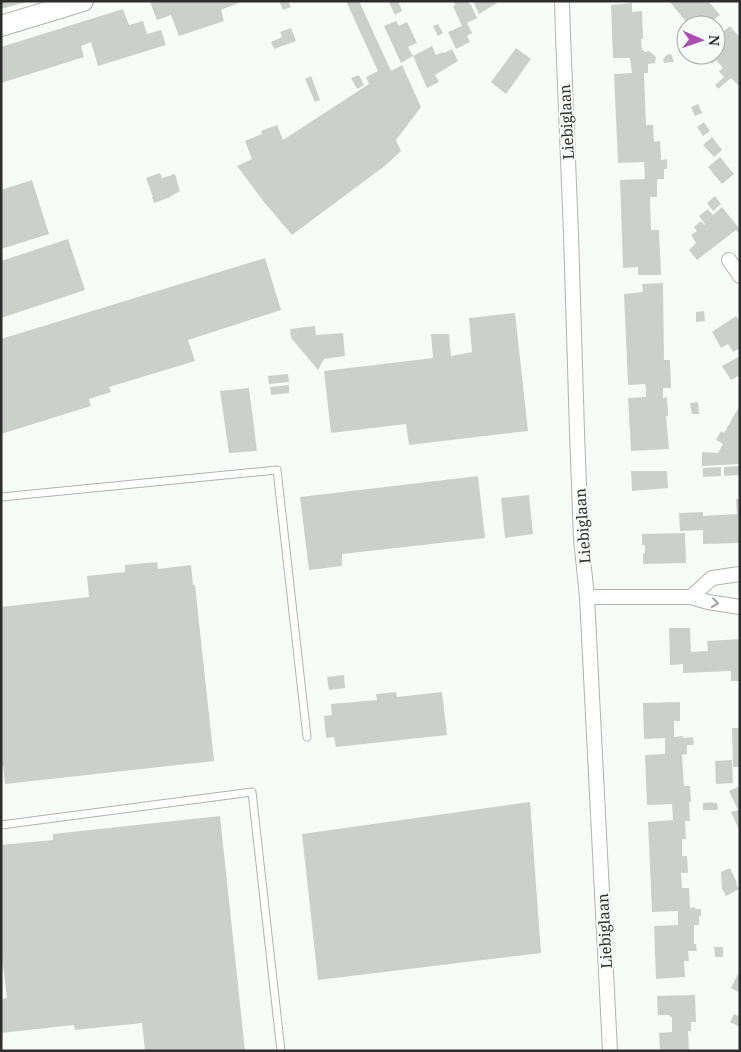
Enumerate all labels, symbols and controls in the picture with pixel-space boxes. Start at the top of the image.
north arrow [676,15,726,65]
text: N [705,35,724,46]
street label: Liebiglaan [554,83,578,160]
street label: Liebiglaan [569,487,595,564]
one-way arrow [711,597,719,608]
street label: Liebiglaan [592,892,616,969]

